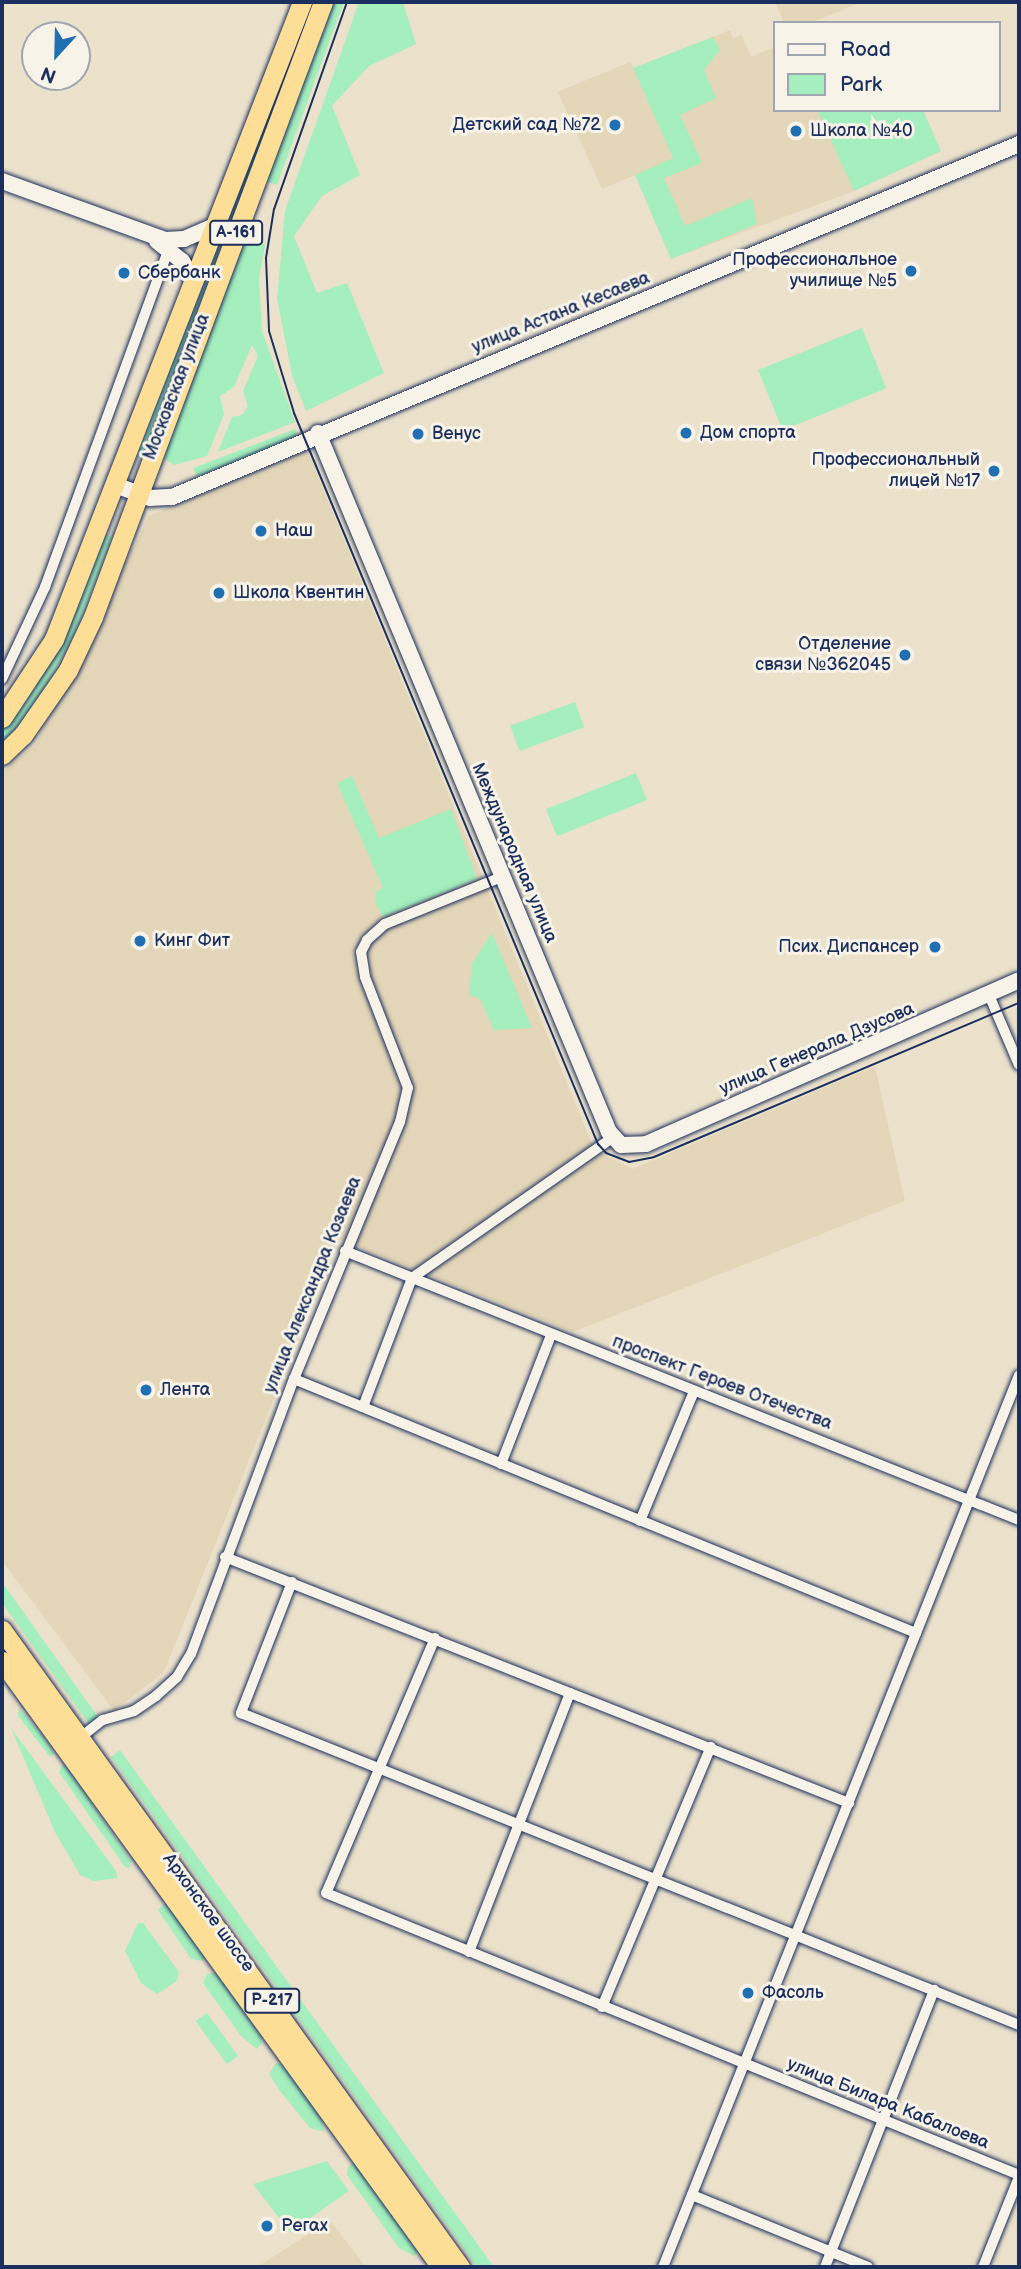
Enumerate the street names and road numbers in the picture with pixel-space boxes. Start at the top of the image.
road number: А-161 [208,220,264,246]
street label: улица Астана Кесаева [469,267,653,359]
street label: Московская улица [139,311,215,463]
street label: Международная улица [466,760,562,946]
street label: улица Генерала Дзусова [716,998,918,1100]
street label: улица Александра Козаева [260,1174,366,1396]
street label: проспект Героев Отечества [609,1331,835,1435]
street label: Архонское шоссе [158,1849,258,1977]
road number: Р-217 [244,1988,300,2013]
street label: улица Билара Кабалоева [784,2054,992,2154]

